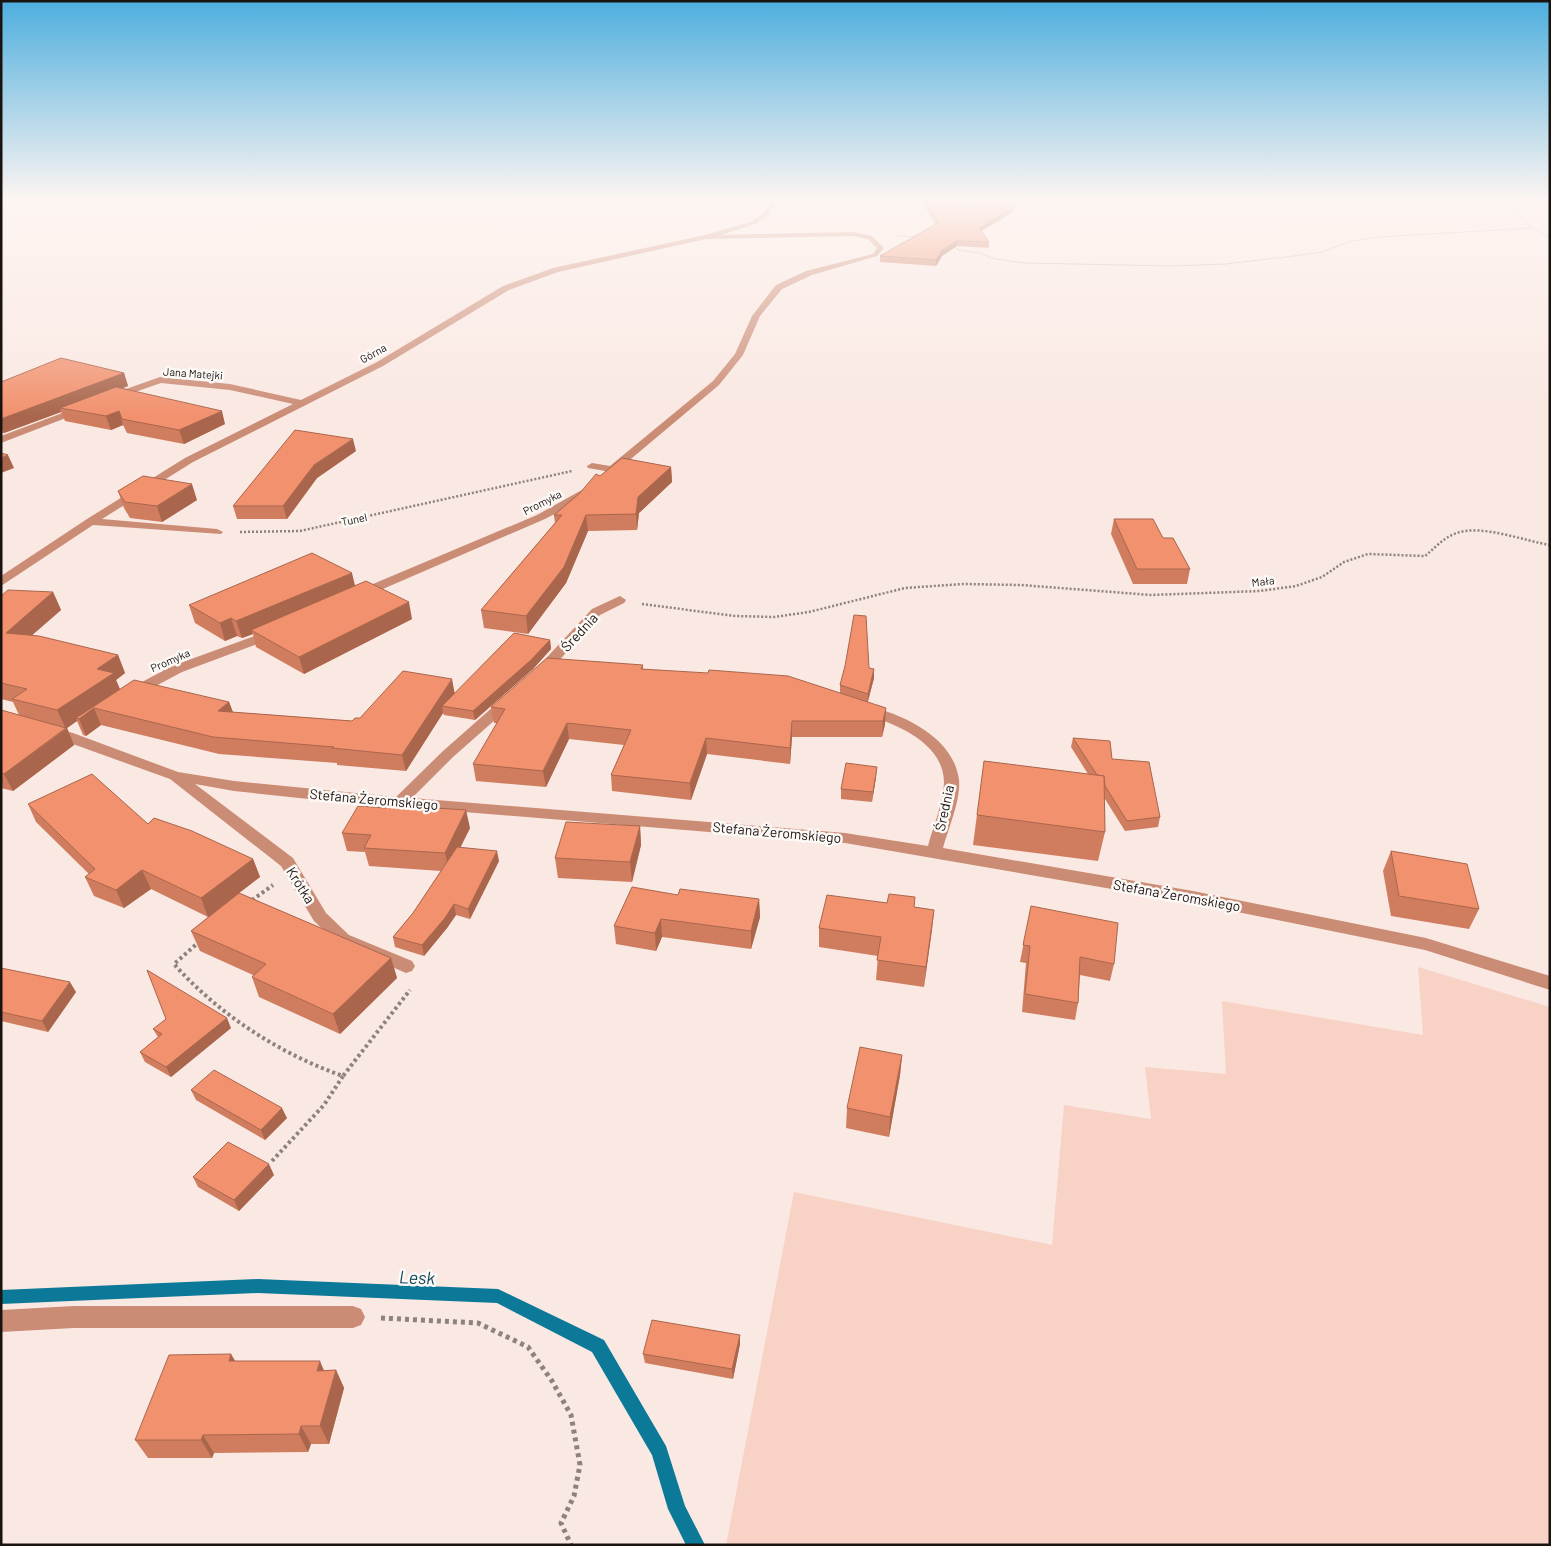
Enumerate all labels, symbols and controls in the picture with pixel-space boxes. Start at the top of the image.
street label: Górna [358,340,388,366]
street label: Jana Matejki [163,364,224,382]
street label: Promyka [521,487,563,517]
street label: Tunel [340,510,368,528]
street label: Mała [1251,573,1275,589]
street label: Średnia [557,609,601,655]
street label: Promyka [148,646,192,674]
street label: Średnia [931,783,957,833]
street label: Stefana Żeromskiego [309,785,439,813]
street label: Stefana Żeromskiego [712,818,842,846]
street label: Krótka [283,863,319,907]
street label: Stefana Żeromskiego [1112,875,1242,915]
water label: Lesk [399,1265,436,1289]

